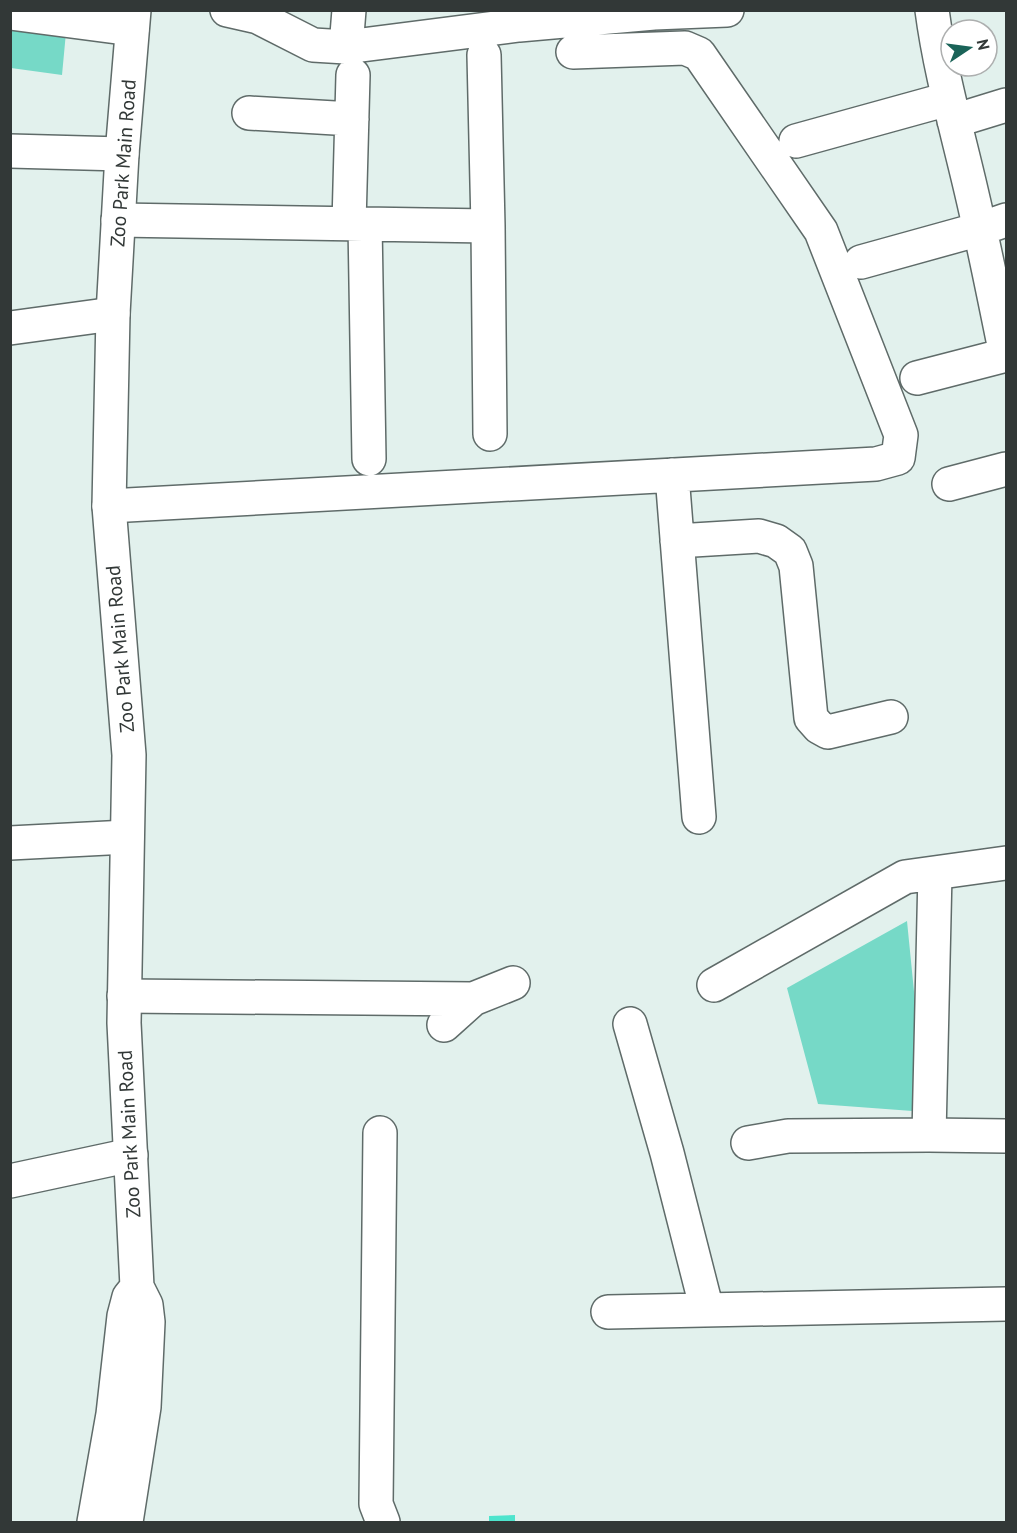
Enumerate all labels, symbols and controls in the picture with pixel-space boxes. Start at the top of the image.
north arrow [939,18,999,78]
text: N [973,37,995,52]
street label: Zoo Park Main Road [104,78,142,248]
street label: Zoo Park Main Road [100,564,140,734]
street label: Zoo Park Main Road [112,1049,146,1219]

